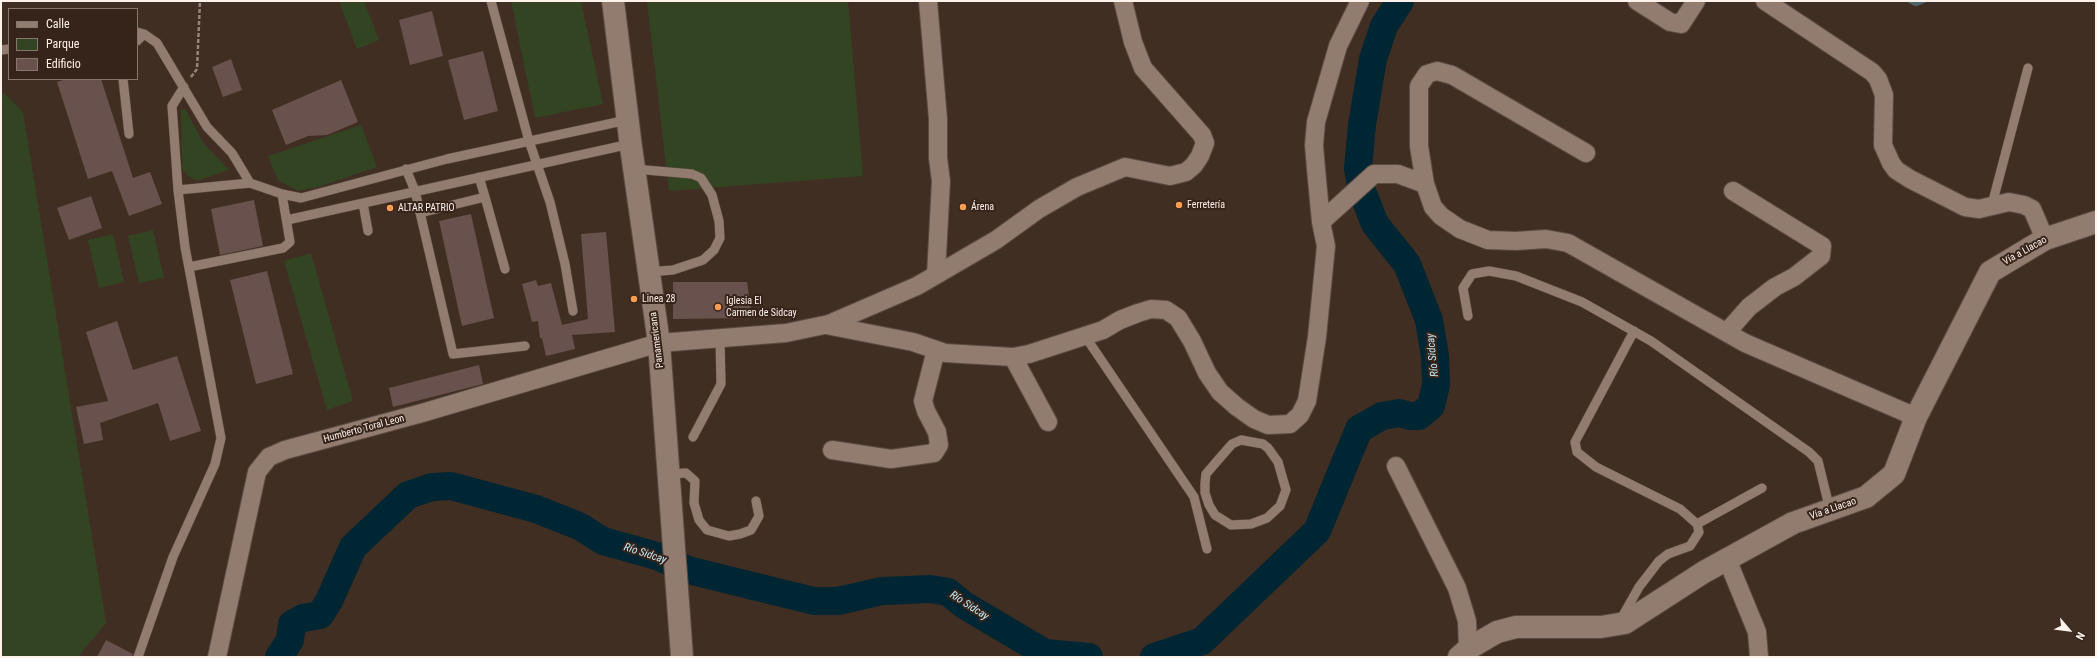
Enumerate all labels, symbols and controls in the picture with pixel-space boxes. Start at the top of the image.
legend [8,8,138,80]
text: Calle [46,17,70,31]
text: Parque [46,37,79,51]
text: Edificio [46,57,81,71]
place label: Ferretería [1187,199,1225,211]
marker: Ferretería [1174,200,1184,210]
place label: Árena [971,201,994,213]
place label: ALTAR PATRIO [398,202,454,214]
marker: Árena [958,202,968,212]
marker: ALTAR PATRIO [385,203,395,213]
street label: Vía a Llacao [2001,234,2049,268]
place label: Linea 28 [642,293,676,305]
marker: Linea 28 [629,294,639,304]
place label: Iglesia El Carmen de Sidcay [726,295,797,318]
marker: Iglesia El Carmen de Sidcay [713,302,723,312]
street label: Panamericana [648,311,666,369]
water label: Río Sidcay [1424,333,1442,377]
street label: Humberto Toral Leon [322,412,406,446]
street label: Vía a Llacao [1808,495,1858,523]
water label: Río Sidcay [622,541,668,567]
water label: Río Sidcay [947,589,991,623]
north arrow [2049,610,2089,650]
text: N [2073,630,2087,642]

